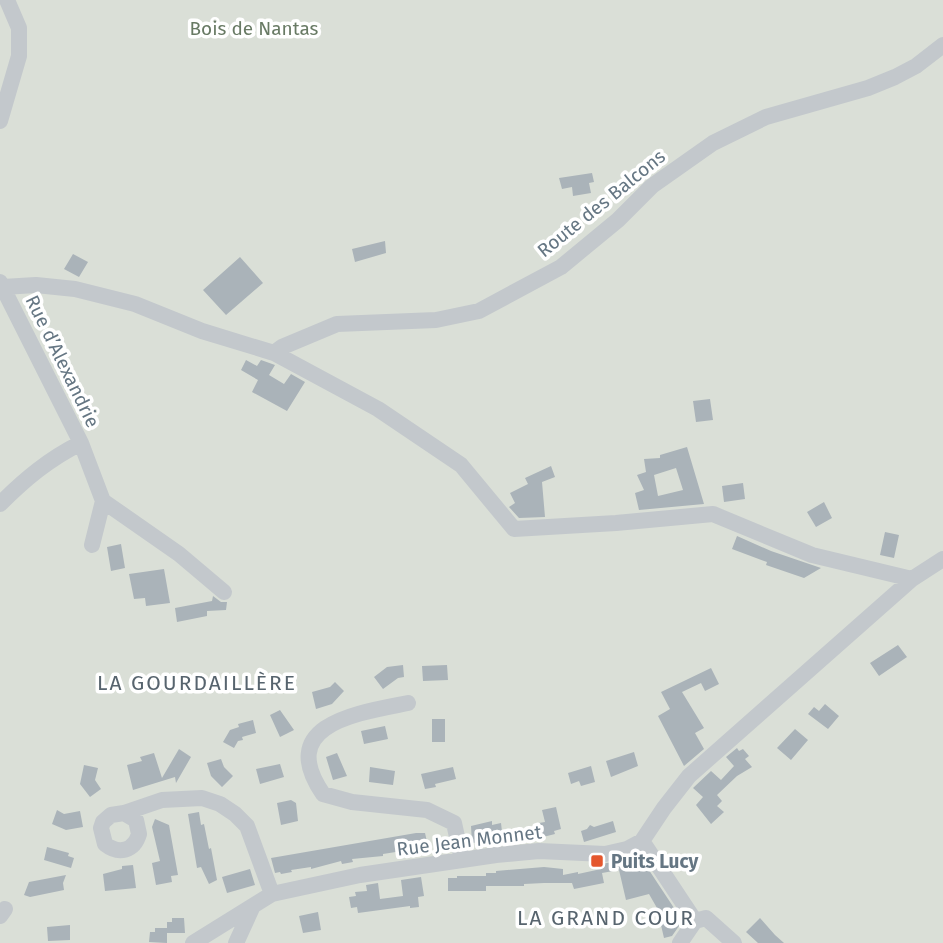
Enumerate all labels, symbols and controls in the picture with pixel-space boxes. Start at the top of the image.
park label: Bois de Nantas [190,17,319,40]
street label: Route des Balcons [533,145,670,262]
street label: Rue d’Alexandrie [21,291,105,431]
district label: LA GOURDAILLÈRE [97,670,297,696]
street label: Rue Jean Monnet [395,820,543,861]
place label: Puits Lucy [611,850,699,873]
marker: Puits Lucy [589,853,605,869]
district label: LA GRAND COUR [517,905,695,931]

